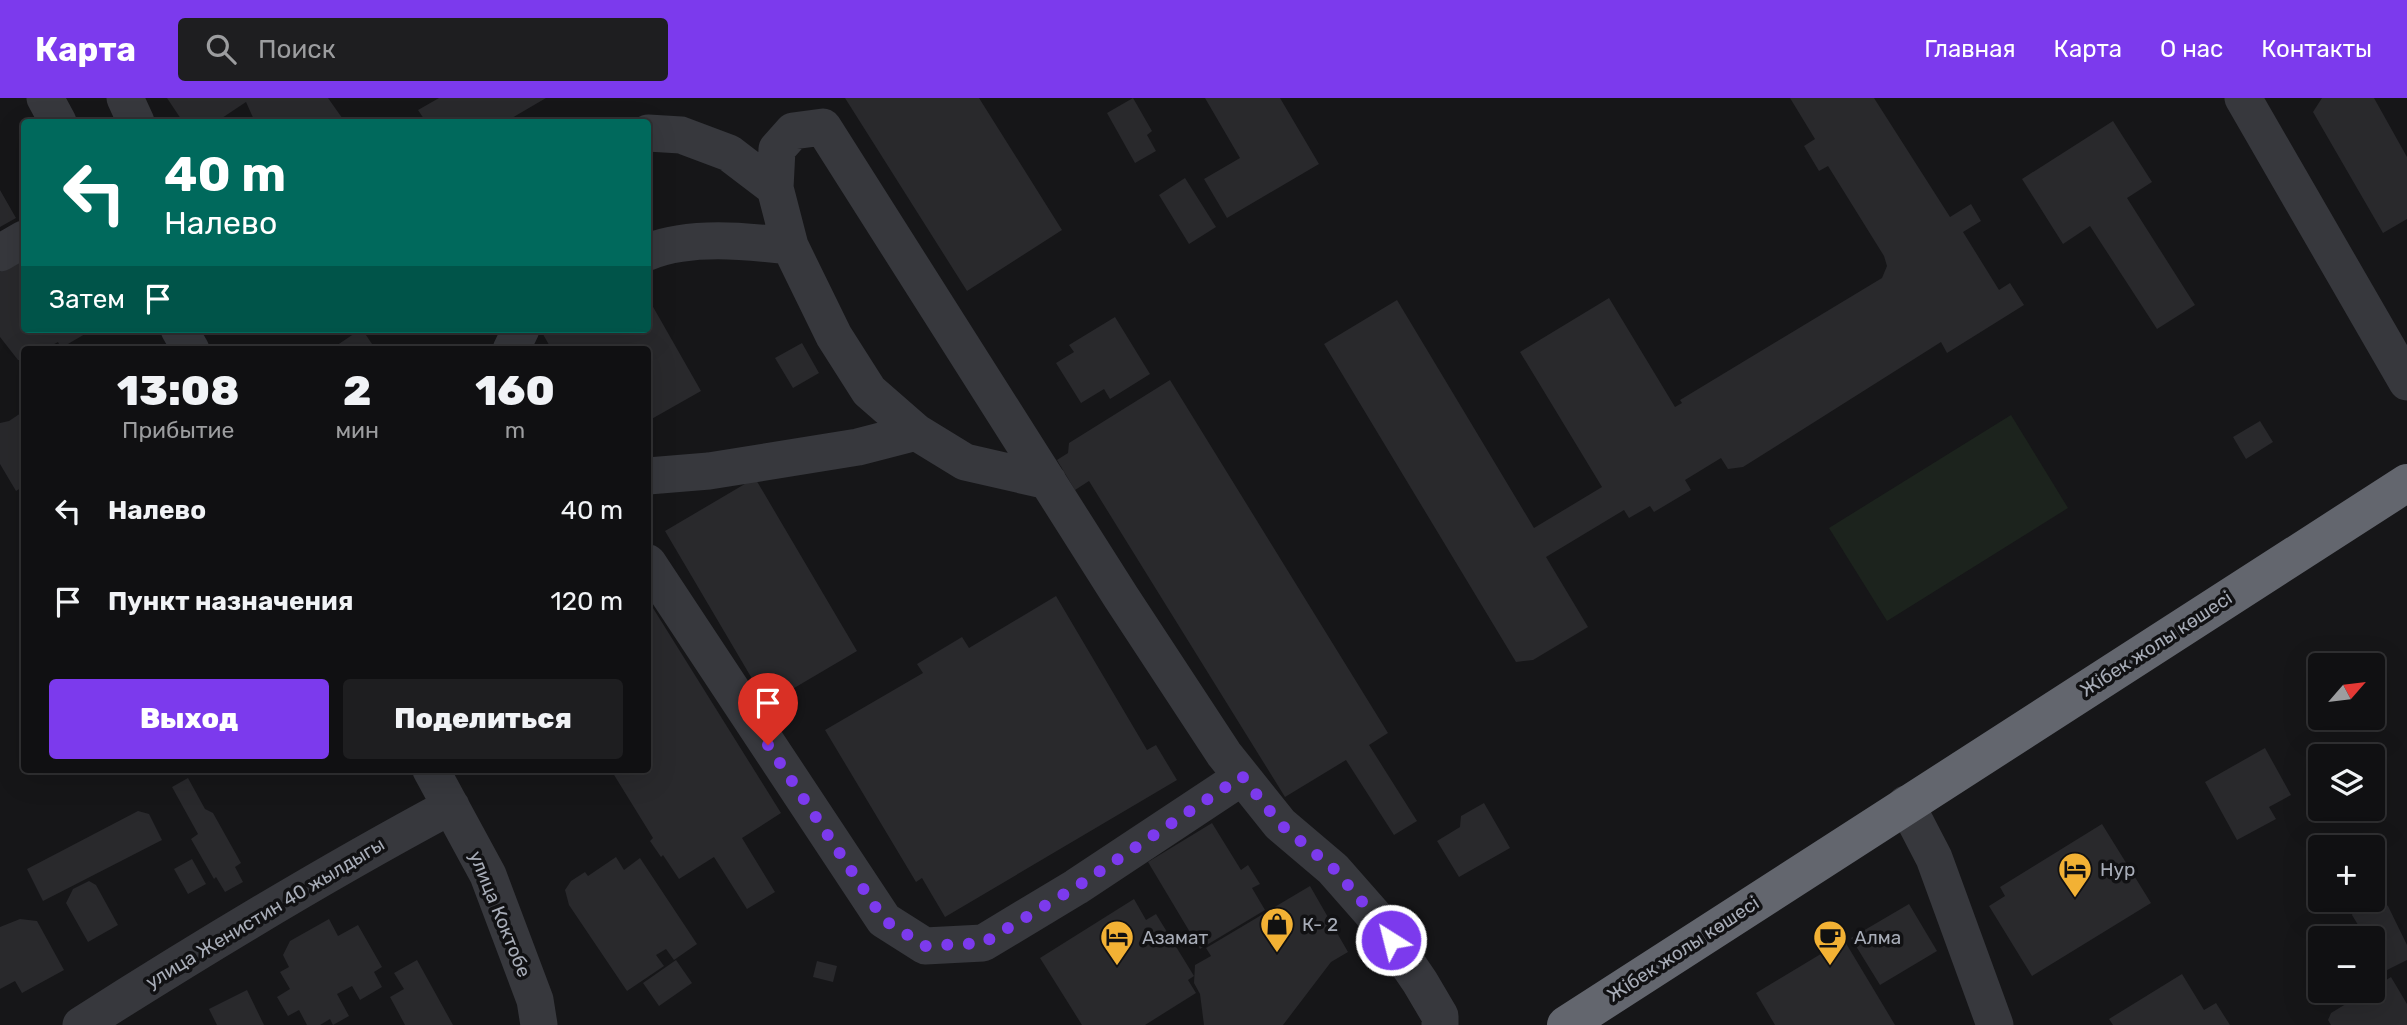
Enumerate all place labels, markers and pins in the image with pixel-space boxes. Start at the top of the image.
pin [738,673,798,745]
hotel icon: Нур [2056,850,2094,899]
place label: Нур [2100,858,2135,881]
shop icon: К- 2 [1258,905,1296,954]
place label: К- 2 [1302,913,1338,936]
hotel icon: Азамат [1098,918,1136,967]
cafe icon: Алма [1811,918,1849,967]
place label: Азамат [1142,926,1208,949]
place label: Алма [1854,926,1901,949]

